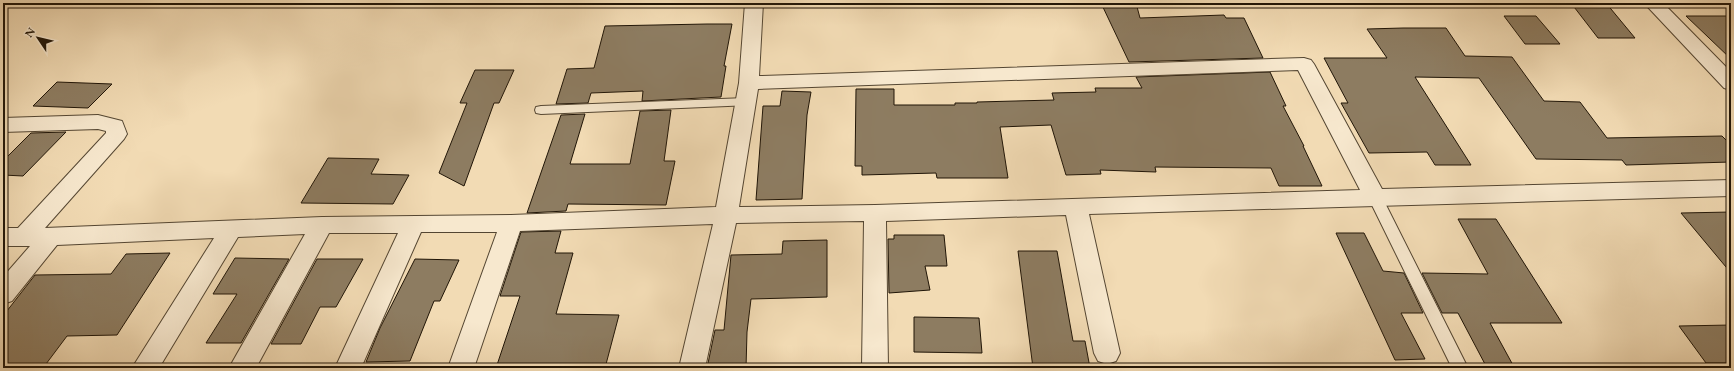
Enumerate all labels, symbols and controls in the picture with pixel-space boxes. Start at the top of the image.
north arrow [18,18,58,58]
text: N [22,25,38,40]

